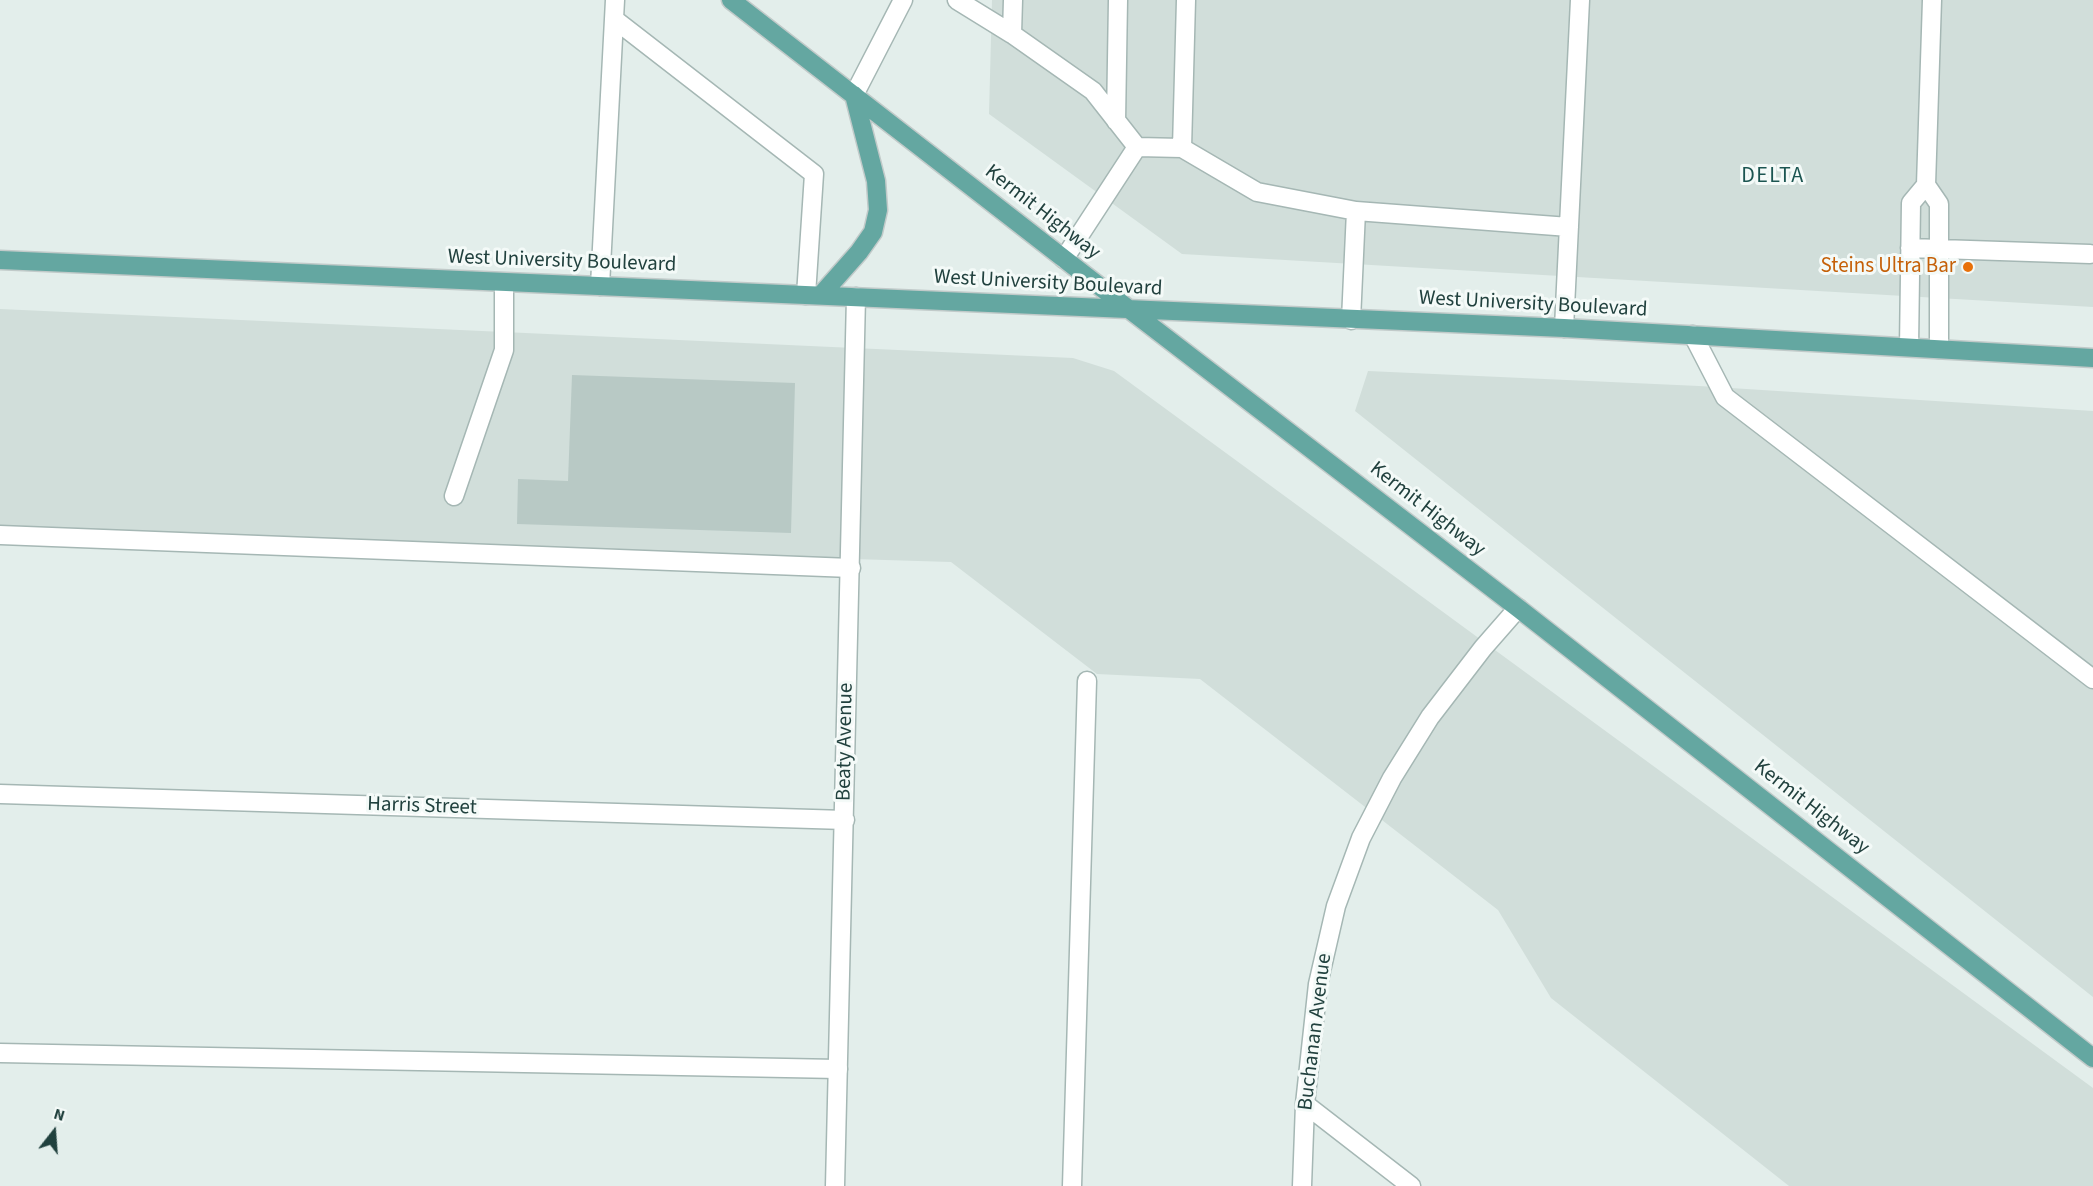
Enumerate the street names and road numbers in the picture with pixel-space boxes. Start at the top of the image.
street label: Kermit Highway [979,160,1105,266]
street label: West University Boulevard [447,245,677,279]
street label: West University Boulevard [933,265,1163,303]
street label: West University Boulevard [1418,286,1648,324]
street label: Kermit Highway [1364,457,1490,563]
street label: Beaty Avenue [832,682,860,802]
street label: Kermit Highway [1748,755,1874,861]
street label: Harris Street [367,792,477,822]
street label: Buchanan Avenue [1294,952,1338,1112]

